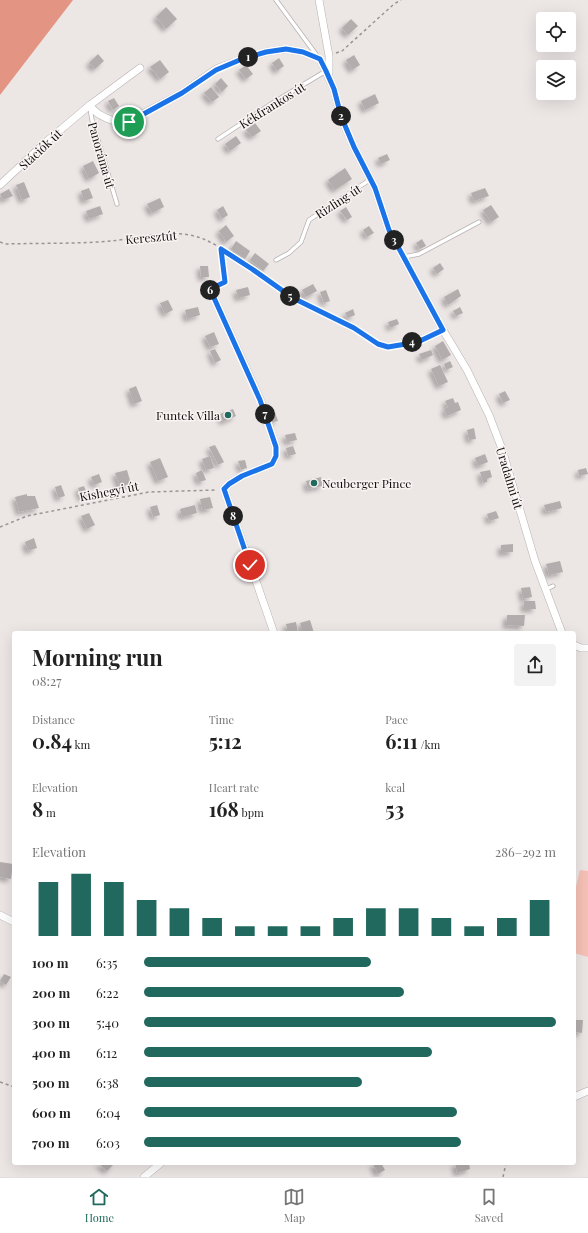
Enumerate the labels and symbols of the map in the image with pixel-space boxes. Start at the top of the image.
pin: 1 [238,47,258,67]
street label: Kékfrankos út [236,78,309,132]
pin [112,105,146,139]
pin: 2 [331,106,351,126]
street label: Panoráma út [85,120,119,191]
street label: Stációk út [15,125,65,173]
street label: Rizling út [312,180,365,222]
street label: Keresztút [125,227,178,247]
pin: 3 [384,230,404,250]
pin: 6 [200,280,220,300]
pin: 5 [280,286,300,306]
pin: 4 [402,332,422,352]
pin: 7 [255,404,275,424]
place label: Funtek Villa [156,407,220,423]
marker: Funtek Villa [223,410,233,420]
street label: Uradalmi út [493,445,527,512]
place label: Neuberger Pince [322,475,411,491]
street label: Kishegyi út [78,477,141,505]
marker: Neuberger Pince [309,478,319,488]
pin: 8 [223,506,243,526]
pin [233,548,267,582]

